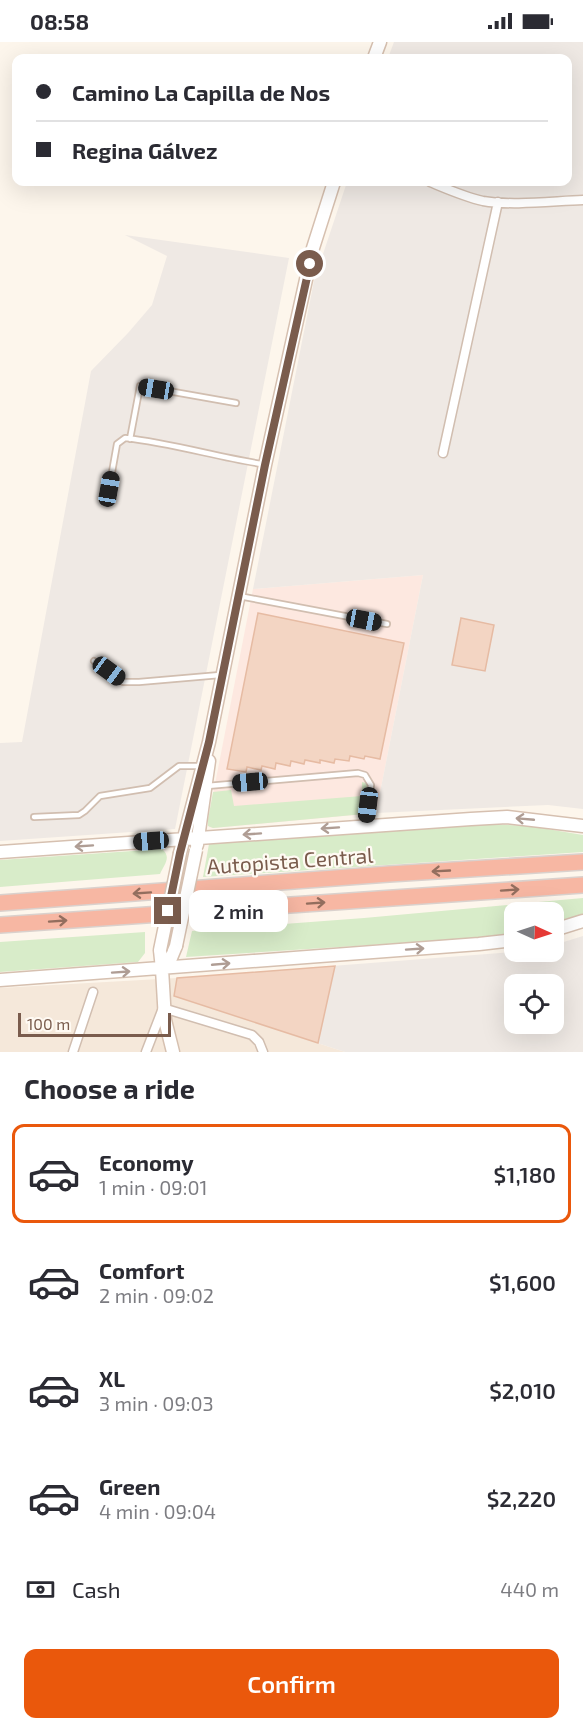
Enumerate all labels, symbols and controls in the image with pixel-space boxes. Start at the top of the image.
text: 08:58 [30,8,89,34]
text: Camino La Capilla de Nos [72,79,330,105]
text: Regina Gálvez [72,137,218,163]
route start [296,250,323,277]
car [137,377,175,401]
car [97,470,121,508]
car [345,608,383,632]
car [89,653,129,689]
car [231,771,269,793]
car [357,786,379,824]
one-way arrow [516,813,535,824]
one-way arrow [321,823,341,834]
one-way arrow [242,829,262,840]
car [132,831,170,851]
one-way arrow [75,841,95,852]
street label: Autopista Central [206,842,375,878]
one-way arrow [431,865,451,876]
one-way arrow [500,884,520,895]
one-way arrow [133,887,152,898]
callout: 2 min [189,890,288,932]
route end [154,897,181,924]
one-way arrow [305,897,325,908]
text: 2 min [213,899,264,923]
north arrow [504,902,564,962]
map controls [504,902,564,1034]
one-way arrow [48,915,68,926]
one-way arrow [405,943,425,954]
one-way arrow [210,958,230,969]
one-way arrow [111,966,131,977]
button: locate [504,974,564,1034]
scale bar [18,1010,171,1037]
text: 100 m [27,1014,70,1033]
text: Choose a ride [24,1072,195,1104]
icon: car [27,1147,81,1201]
text: Economy [99,1149,194,1175]
text: $1,180 [494,1161,556,1187]
text: 1 min · 09:01 [99,1175,207,1199]
icon: car [27,1255,81,1309]
text: Comfort [99,1257,184,1283]
text: $1,600 [489,1269,556,1295]
text: 2 min · 09:02 [99,1283,214,1307]
icon: car [27,1363,81,1417]
text: XL [99,1365,125,1391]
text: $2,010 [489,1377,556,1403]
text: 3 min · 09:03 [99,1391,214,1415]
icon: car [27,1471,81,1525]
text: Green [99,1473,161,1499]
text: $2,220 [487,1485,556,1511]
text: 4 min · 09:04 [99,1499,216,1523]
icon: cash [24,1573,57,1606]
text: Cash [72,1576,121,1602]
text: 440 m [500,1577,559,1601]
button: Confirm [24,1649,559,1718]

